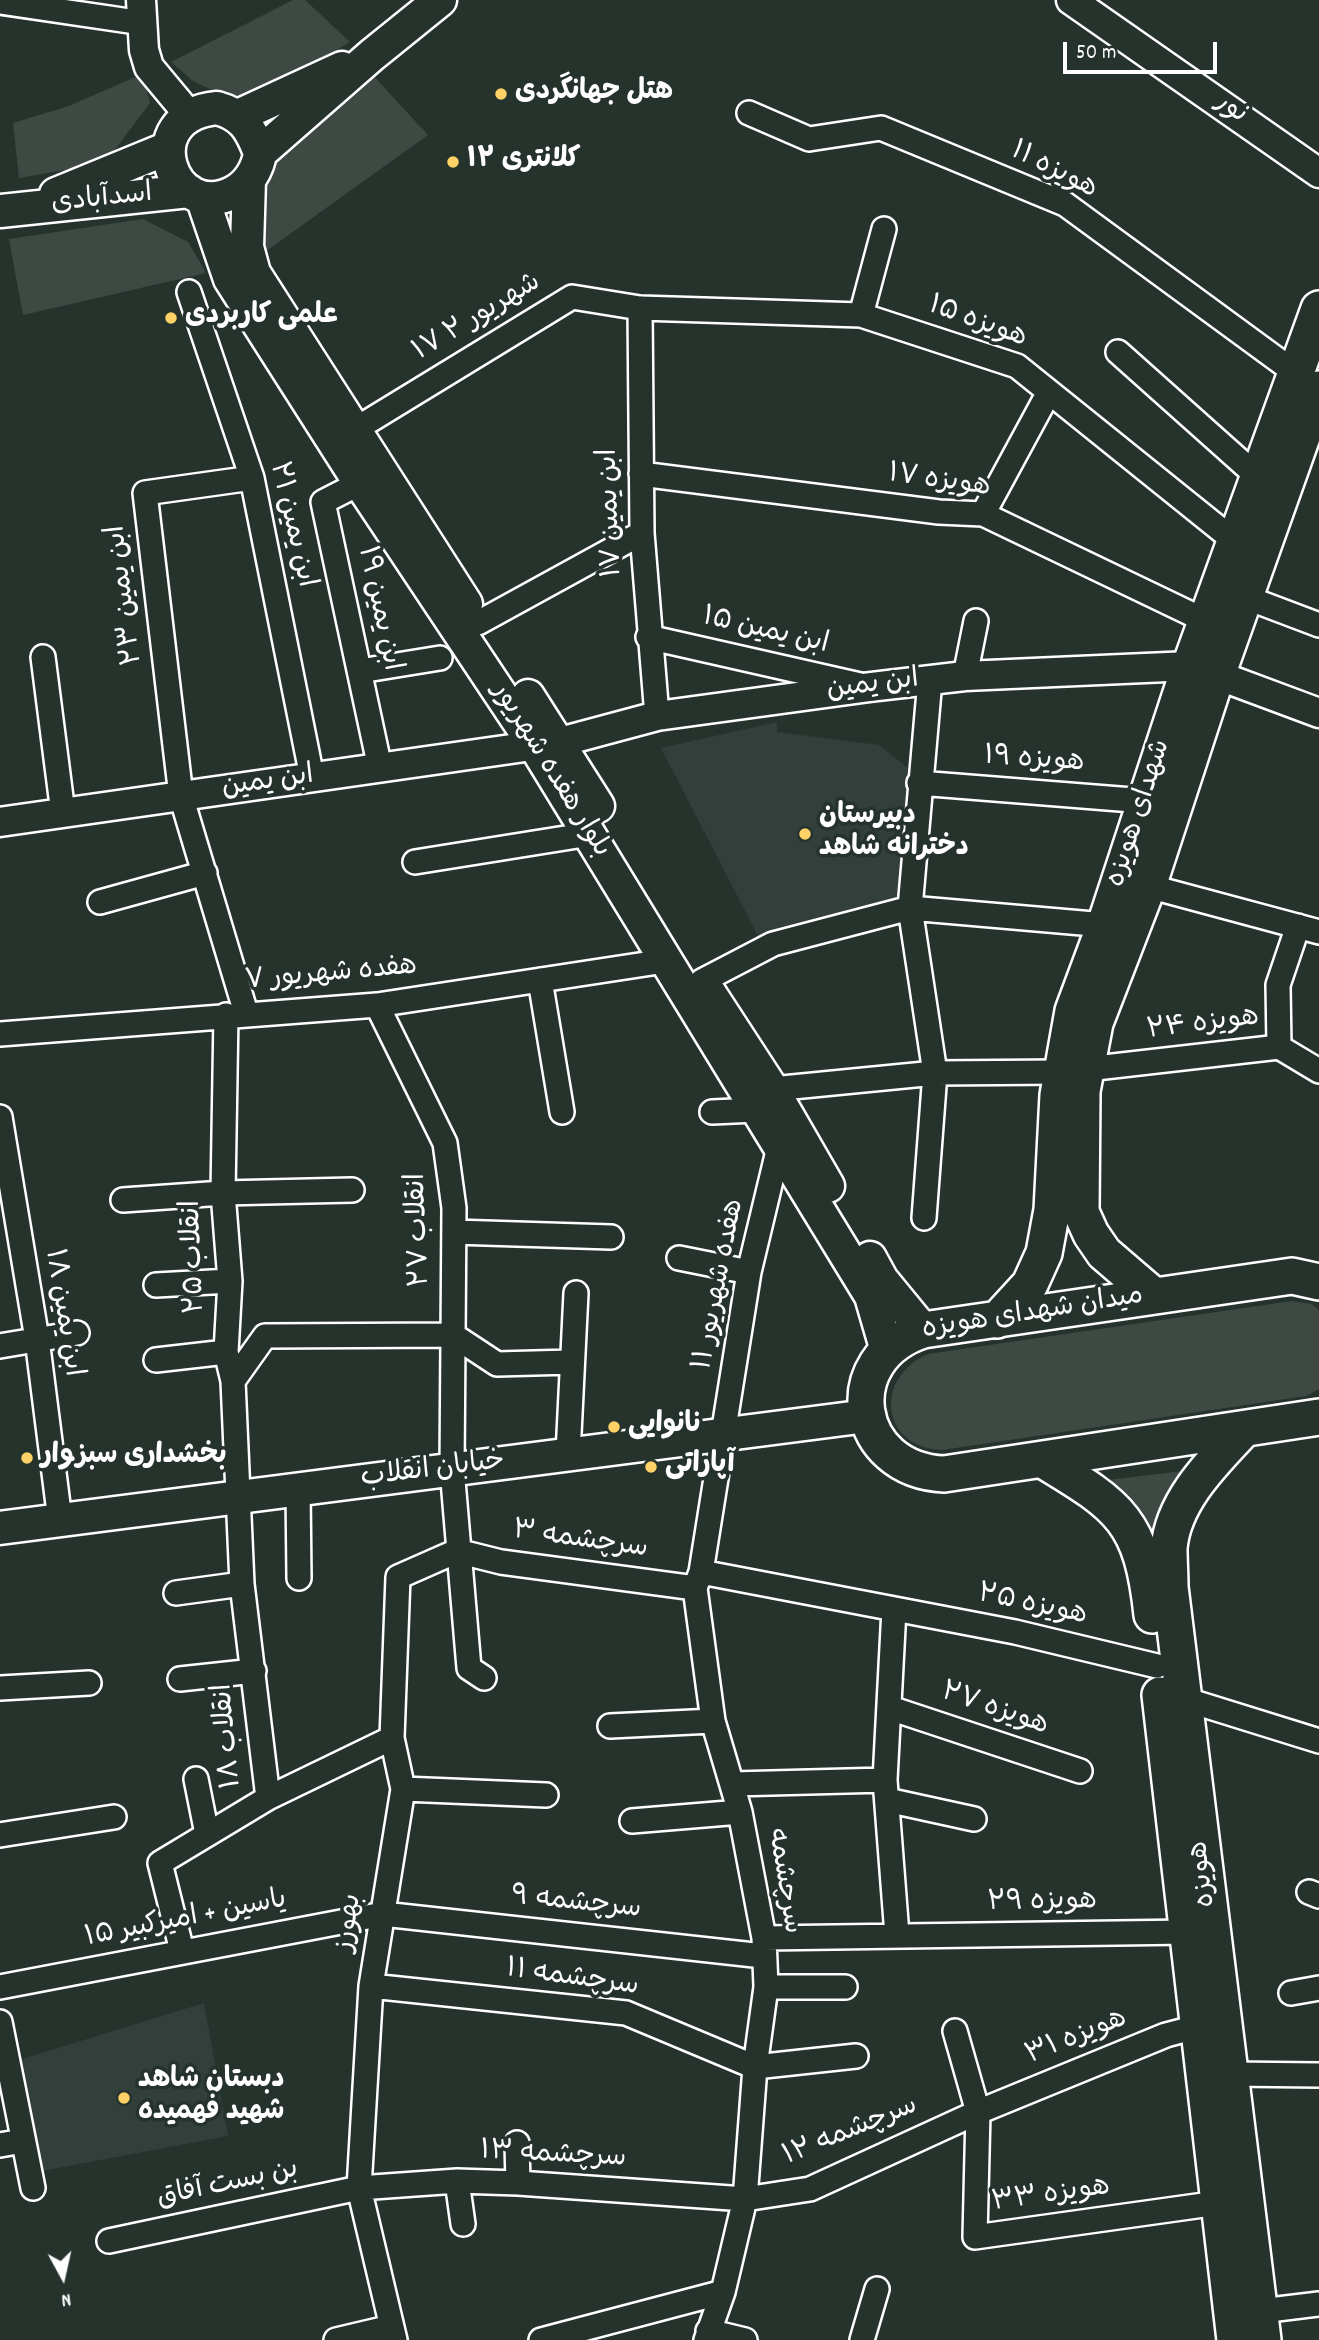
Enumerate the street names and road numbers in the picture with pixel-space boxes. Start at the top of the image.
street label: نور [1207,87,1253,133]
street label: هویزه ۱۱ [1004,136,1102,208]
street label: اسدآبادی [50,179,154,223]
street label: ۱۷ شهریور ۲ [408,268,548,370]
street label: هویزه ۱۵ [923,291,1031,357]
street label: ابن یمین ۱۷ [594,448,632,578]
street label: ابن یمین ۲۱ [259,459,321,591]
street label: هویزه ۱۷ [886,459,992,507]
street label: ابن یمین ۲۳ [102,523,152,667]
street label: ابن یمین ۱۹ [347,543,407,675]
street label: ابن یمین ۱۵ [699,602,831,664]
street label: ابن یمین [825,665,921,709]
street label: بلوار هفده شهریور [482,677,616,865]
street label: شهدای هویزه [1101,736,1181,892]
street label: هویزه ۱۹ [983,742,1085,782]
street label: ابن یمین [220,761,316,807]
street label: هفده شهریور ۷ [243,952,419,1000]
street label: هویزه ۲۴ [1145,1002,1261,1050]
street label: انقلاب ۲۷ [402,1172,440,1288]
street label: هفده شهریور ۱۱ [688,1197,754,1373]
street label: انقلاب ۲۵ [177,1200,215,1314]
street label: ابن یمین ۱۸ [34,1247,88,1379]
street label: میدان شهدای هویزه [920,1281,1146,1349]
street label: خیابان انقلاب [359,1447,507,1497]
street label: سرچشمه ۳ [510,1516,650,1568]
street label: هویزه ۲۵ [974,1579,1090,1635]
street label: هویزه ۲۷ [936,1677,1052,1745]
street label: انقلاب ۱۸ [209,1682,251,1790]
street label: سرچشمه [757,1826,807,1936]
street label: هویزه [1184,1839,1226,1909]
street label: سرچشمه ۹ [509,1881,643,1929]
street label: یاسین + امیرکبیر ۱۵ [82,1885,290,1957]
street label: هویزه ۲۹ [987,1886,1097,1922]
street label: بهورز [330,1892,372,1954]
street label: سرچشمه ۱۱ [504,1954,640,2006]
street label: هویزه ۳۱ [1021,2004,1133,2074]
street label: سرچشمه ۱۲ [779,2091,923,2175]
street label: سرچشمه ۱۳ [479,2136,627,2178]
street label: بن بست آفاق [154,2155,302,2217]
street label: هویزه ۳۳ [990,2172,1112,2222]

